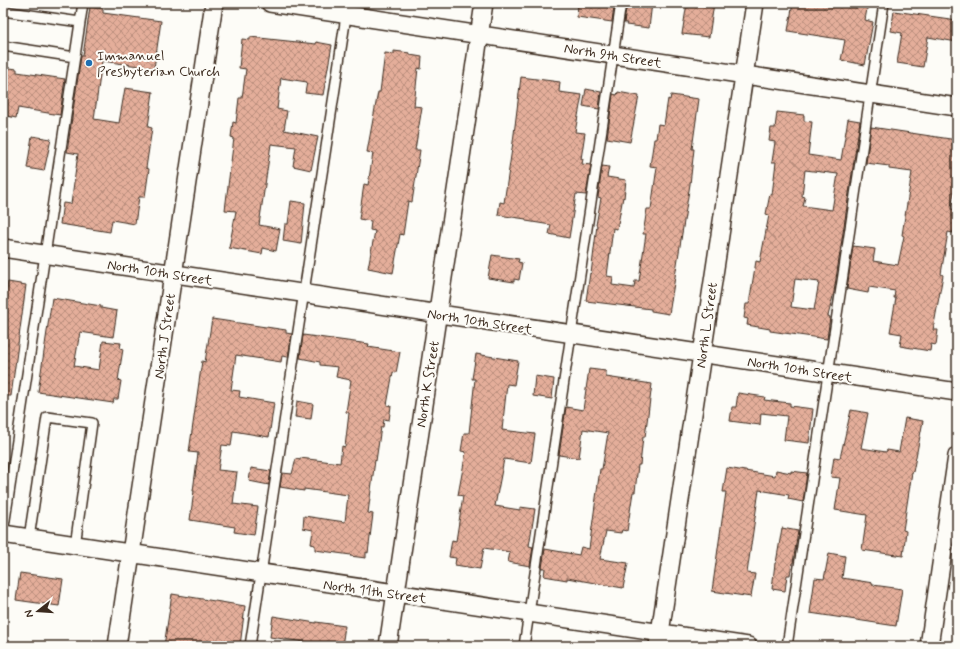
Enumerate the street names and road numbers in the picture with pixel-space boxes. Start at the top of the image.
street label: North 9th Street [563,39,664,73]
street label: North 10th Street [106,256,214,290]
street label: North L Street [692,281,722,369]
street label: North J Street [150,292,180,380]
street label: North 10th Street [426,305,534,339]
street label: North K Street [412,339,444,429]
street label: North 10th Street [746,353,854,387]
street label: North 11th Street [322,576,428,608]

